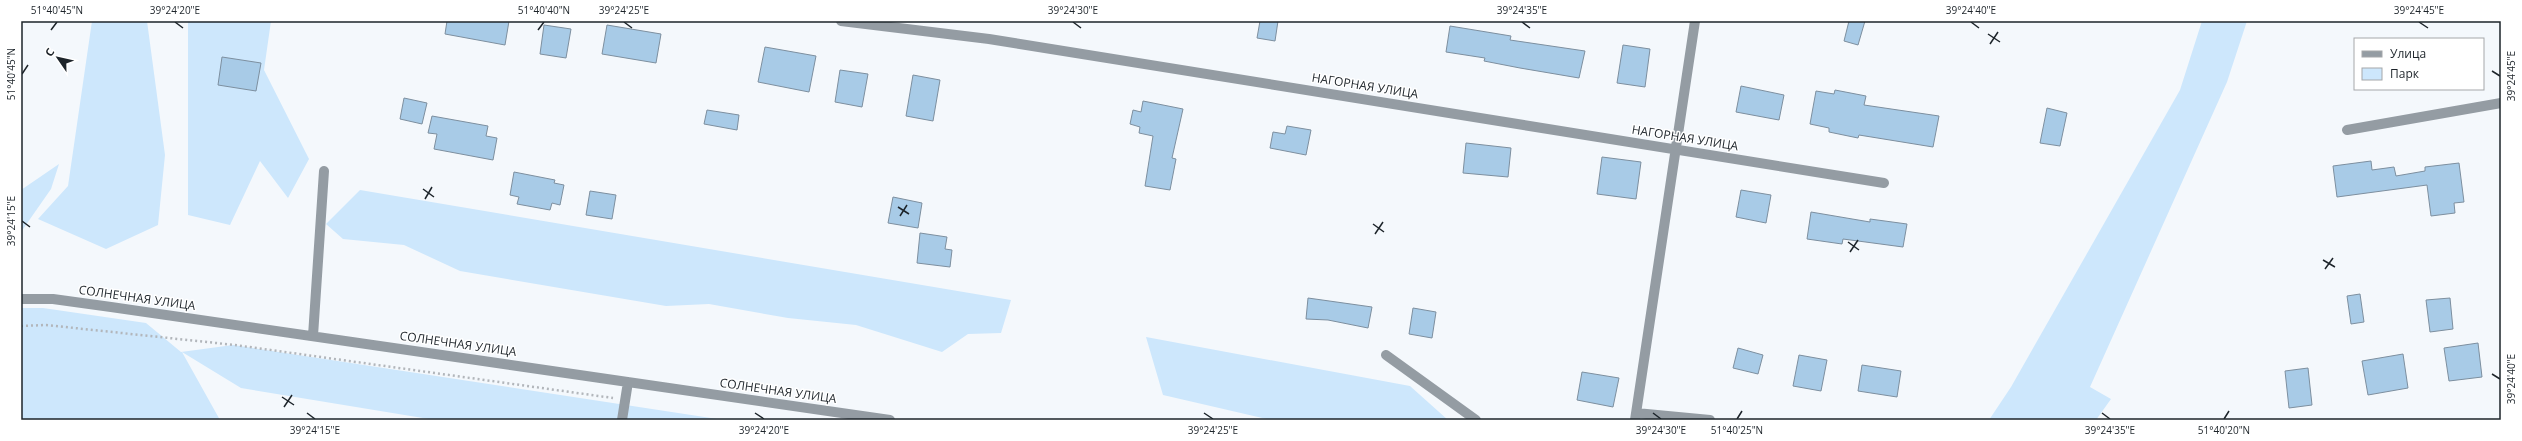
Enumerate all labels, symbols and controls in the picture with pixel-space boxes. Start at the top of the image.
text: 51°40'45"N [31,3,83,17]
text: 39°24'20"E [150,3,200,17]
text: 51°40'40"N [518,3,570,17]
text: 39°24'25"E [599,3,649,17]
text: 39°24'30"E [1048,3,1098,17]
text: 39°24'35"E [1497,3,1547,17]
text: 39°24'40"E [1946,3,1996,17]
text: 39°24'45"E [2394,3,2444,17]
north arrow [38,38,78,78]
legend [2354,38,2484,90]
text: С [41,45,57,59]
text: Улица [2390,45,2426,62]
text: 51°40'45"N [4,48,18,100]
text: 39°24'45"E [2504,51,2518,101]
text: Парк [2390,65,2420,82]
street label: НАГОРНАЯ УЛИЦА [1311,69,1420,102]
street label: НАГОРНАЯ УЛИЦА [1631,121,1740,154]
text: 39°24'15"E [4,196,18,246]
street label: СОЛНЕЧНАЯ УЛИЦА [78,281,197,314]
street label: СОЛНЕЧНАЯ УЛИЦА [399,327,518,360]
text: 39°24'40"E [2504,354,2518,404]
street label: СОЛНЕЧНАЯ УЛИЦА [719,374,838,407]
text: 39°24'15"E [290,423,340,437]
text: 39°24'20"E [739,423,789,437]
text: 39°24'25"E [1188,423,1238,437]
text: 39°24'30"E [1636,423,1686,437]
text: 51°40'25"N [1711,423,1763,437]
text: 39°24'35"E [2085,423,2135,437]
text: 51°40'20"N [2198,423,2250,437]

